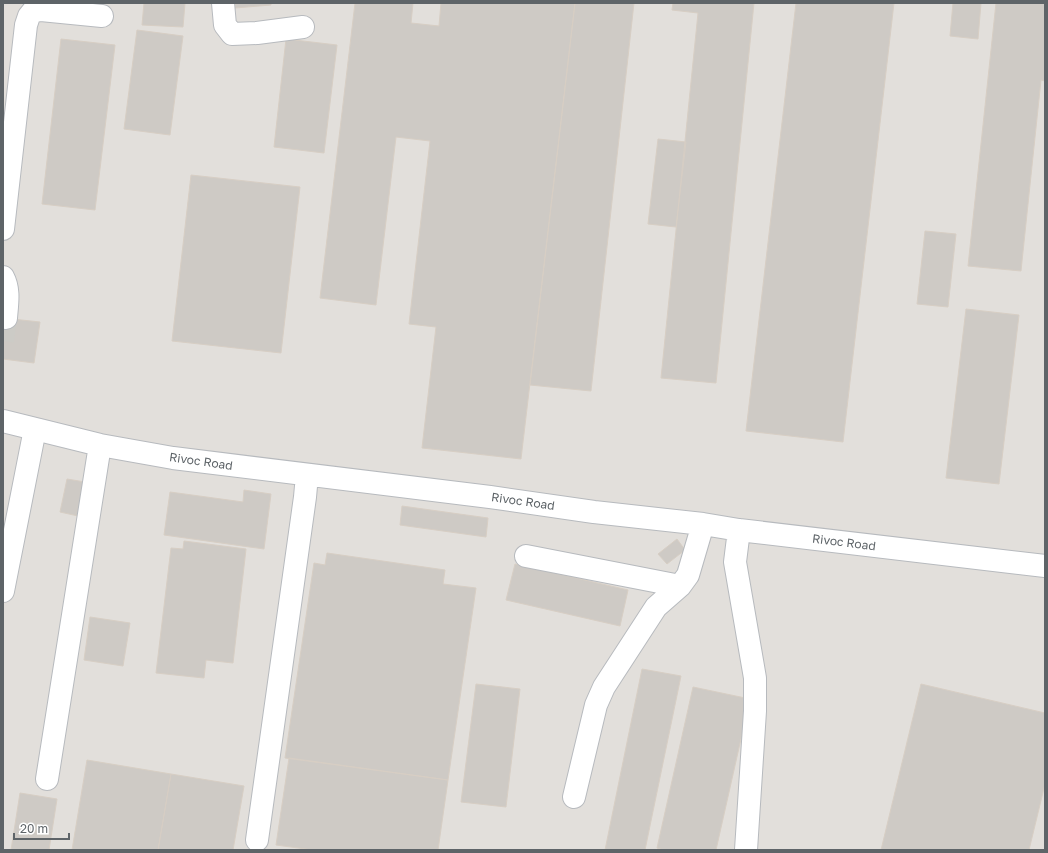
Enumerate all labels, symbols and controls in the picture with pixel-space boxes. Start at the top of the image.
street label: Rivoc Road [168,449,234,473]
street label: Rivoc Road [490,489,556,513]
street label: Rivoc Road [811,531,877,553]
scale bar [14,815,69,841]
text: 20 m [20,821,48,836]

